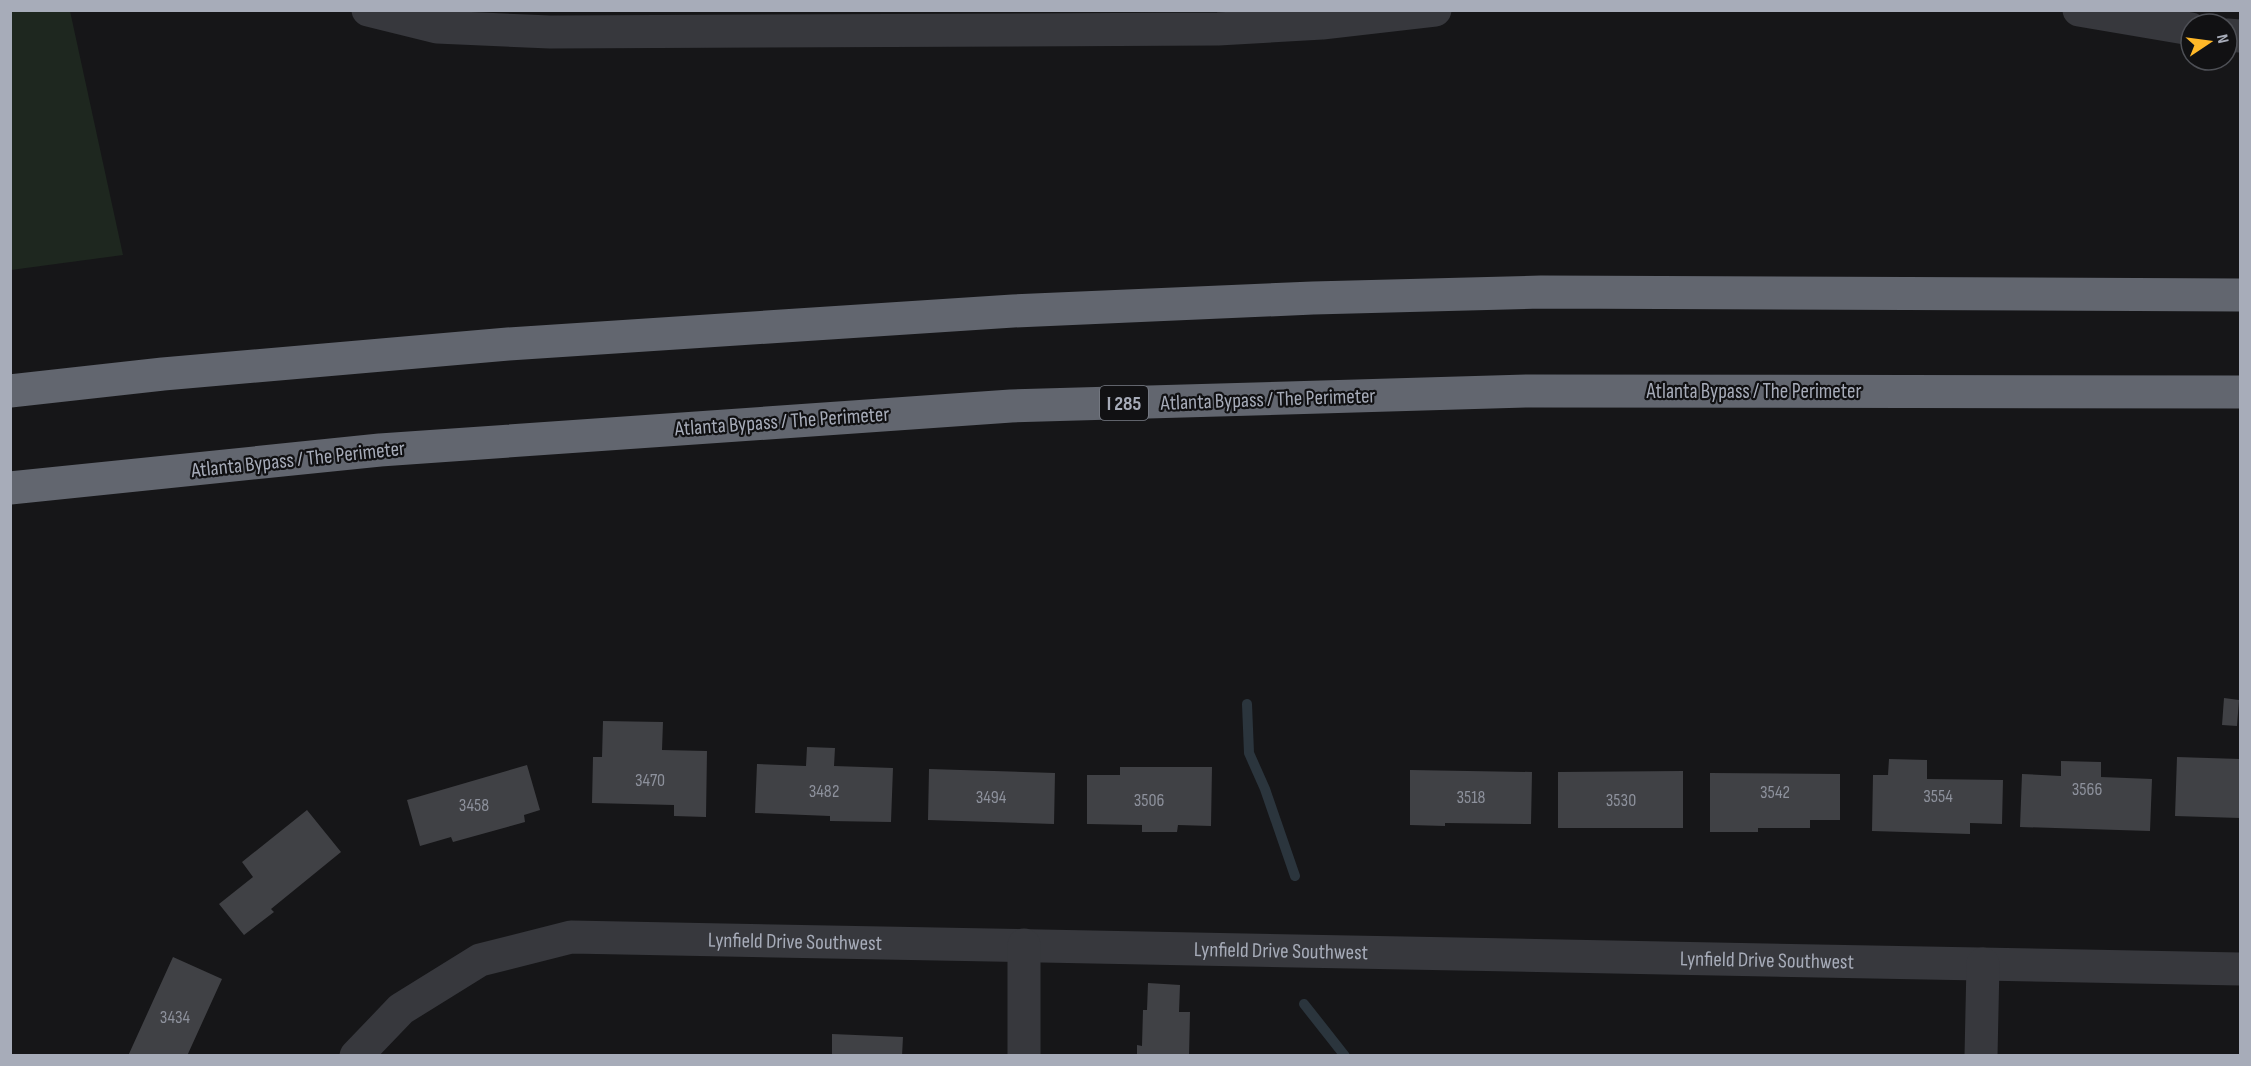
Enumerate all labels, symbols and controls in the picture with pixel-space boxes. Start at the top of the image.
north arrow [2179,12,2239,72]
text: N [2212,33,2232,45]
street label: Atlanta Bypass / The Perimeter [1646,379,1861,404]
street label: Atlanta Bypass / The Perimeter [1159,383,1376,416]
road number: I 285 [1100,386,1148,420]
street label: Atlanta Bypass / The Perimeter [673,402,890,442]
street label: Atlanta Bypass / The Perimeter [189,436,406,483]
house number: 3470 [635,770,665,791]
house number: 3566 [2072,779,2102,800]
house number: 3482 [809,781,839,802]
house number: 3542 [1760,782,1790,803]
house number: 3554 [1923,786,1953,807]
house number: 3494 [976,787,1007,808]
house number: 3518 [1457,787,1486,808]
house number: 3506 [1134,790,1164,811]
house number: 3530 [1606,790,1636,811]
house number: 3458 [459,795,489,816]
street label: Lynfield Drive Southwest [708,928,882,956]
street label: Lynfield Drive Southwest [1194,937,1368,965]
street label: Lynfield Drive Southwest [1680,946,1854,975]
house number: 3434 [160,1007,191,1028]

